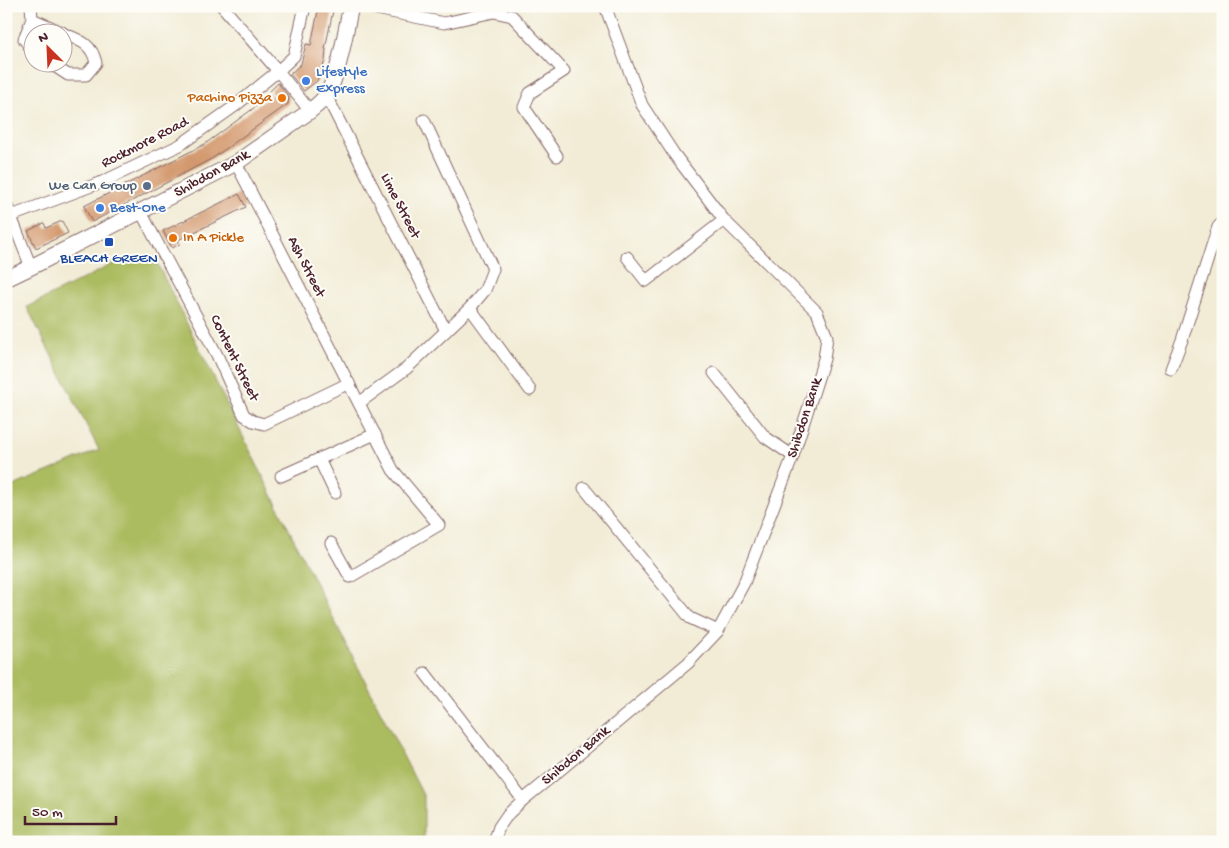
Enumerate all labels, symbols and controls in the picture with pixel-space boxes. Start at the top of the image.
north arrow [22,22,72,72]
text: N [36,29,51,48]
place label: Lifestyle Express [316,63,367,98]
marker: Lifestyle Express [300,75,312,87]
place label: Pachino Pizza [186,89,273,107]
marker: Pachino Pizza [276,92,288,104]
street label: Rockmore Road [98,113,193,173]
street label: Shibdon Bank [171,145,254,202]
street label: Lime Street [376,170,425,243]
place label: We Can Group [49,177,138,195]
marker: We Can Group [141,180,153,192]
place label: Best-One [109,199,166,217]
marker: Best-One [94,202,106,214]
place label: In A Pickle [183,229,244,247]
marker: In A Pickle [167,232,179,244]
street label: Ash Street [283,234,330,302]
marker: BLEACH GREEN [103,236,115,248]
place label: BLEACH GREEN [59,250,158,268]
street label: Content Street [205,312,263,406]
street label: Shibdon Bank [784,374,827,460]
street label: Shibdon Bank [538,722,615,790]
scale bar [25,793,116,825]
text: 50 m [32,804,63,822]

